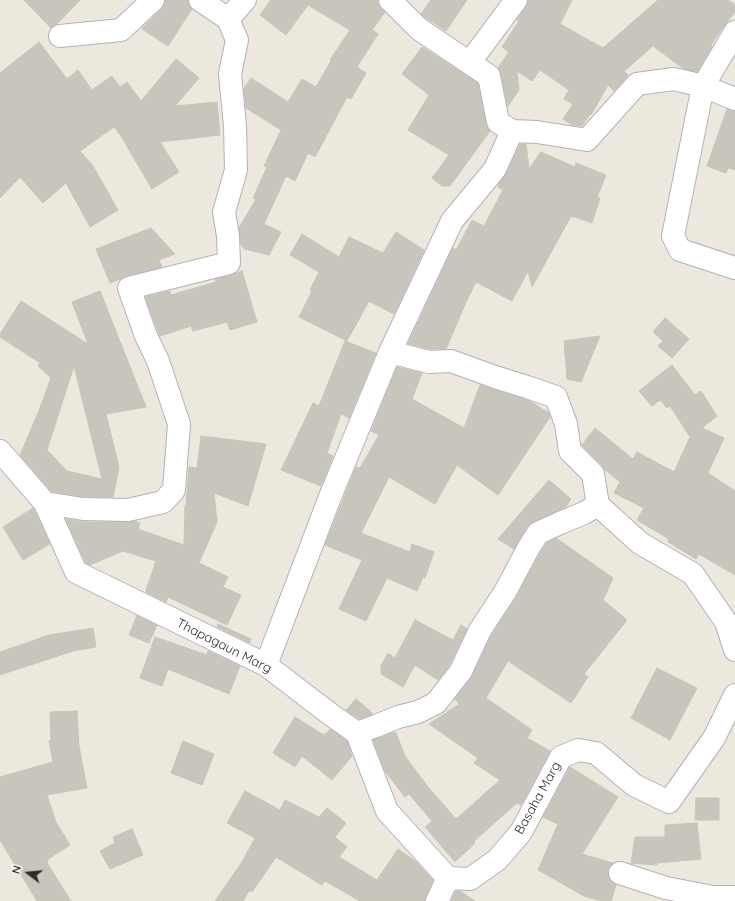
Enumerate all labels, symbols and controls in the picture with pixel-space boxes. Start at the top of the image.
street label: Thapagaun Marg [174,615,274,677]
street label: Basaha Marg [512,759,564,837]
north arrow [8,853,48,893]
text: N [9,864,24,876]

